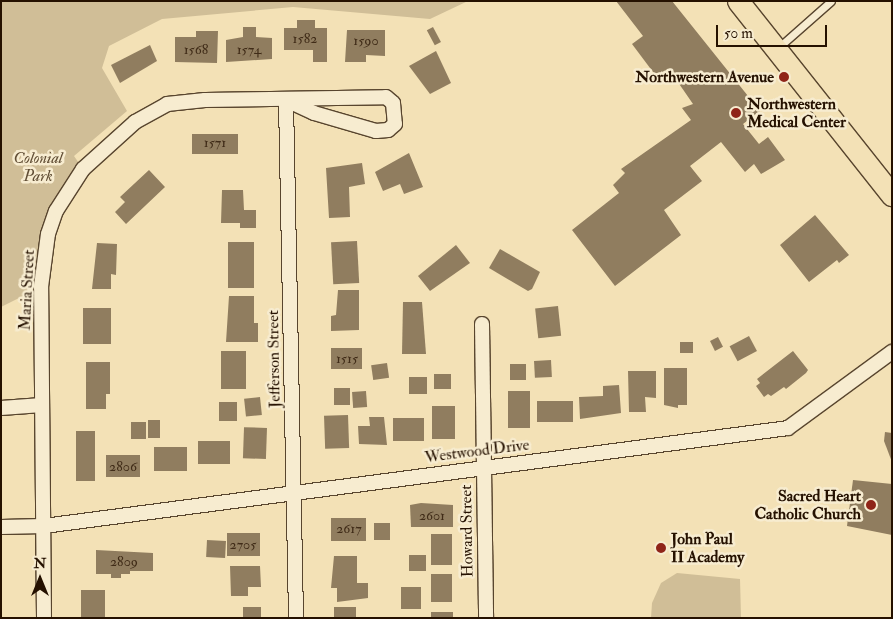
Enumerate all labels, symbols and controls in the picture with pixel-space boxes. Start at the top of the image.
scale bar [718,15,829,47]
text: 50 m [724,24,753,43]
house number: 1582 [293,31,317,47]
house number: 1590 [353,33,379,49]
house number: 1568 [184,42,208,58]
house number: 1574 [237,42,261,58]
place label: Northwestern Avenue [635,67,774,87]
marker: Northwestern Avenue [778,71,790,83]
place label: Northwestern Medical Center [747,94,846,132]
marker: Northwestern Medical Center [729,106,743,120]
house number: 1571 [204,135,226,151]
park label: Colonial Park [13,148,63,186]
street label: Maria Street [15,249,39,331]
street label: Jefferson Street [264,310,284,408]
house number: 1515 [336,351,358,367]
street label: Westwood Drive [424,435,530,467]
house number: 2806 [109,459,137,475]
street label: Howard Street [457,485,477,577]
place label: Sacred Heart Catholic Church [754,486,861,524]
marker: Sacred Heart Catholic Church [865,499,877,511]
house number: 2601 [419,508,445,524]
house number: 2617 [336,521,362,537]
place label: John Paul II Academy [671,529,744,567]
house number: 2705 [230,537,256,553]
marker: John Paul II Academy [655,542,667,554]
north arrow [15,554,65,604]
house number: 2809 [110,554,138,570]
text: N [34,555,46,572]

